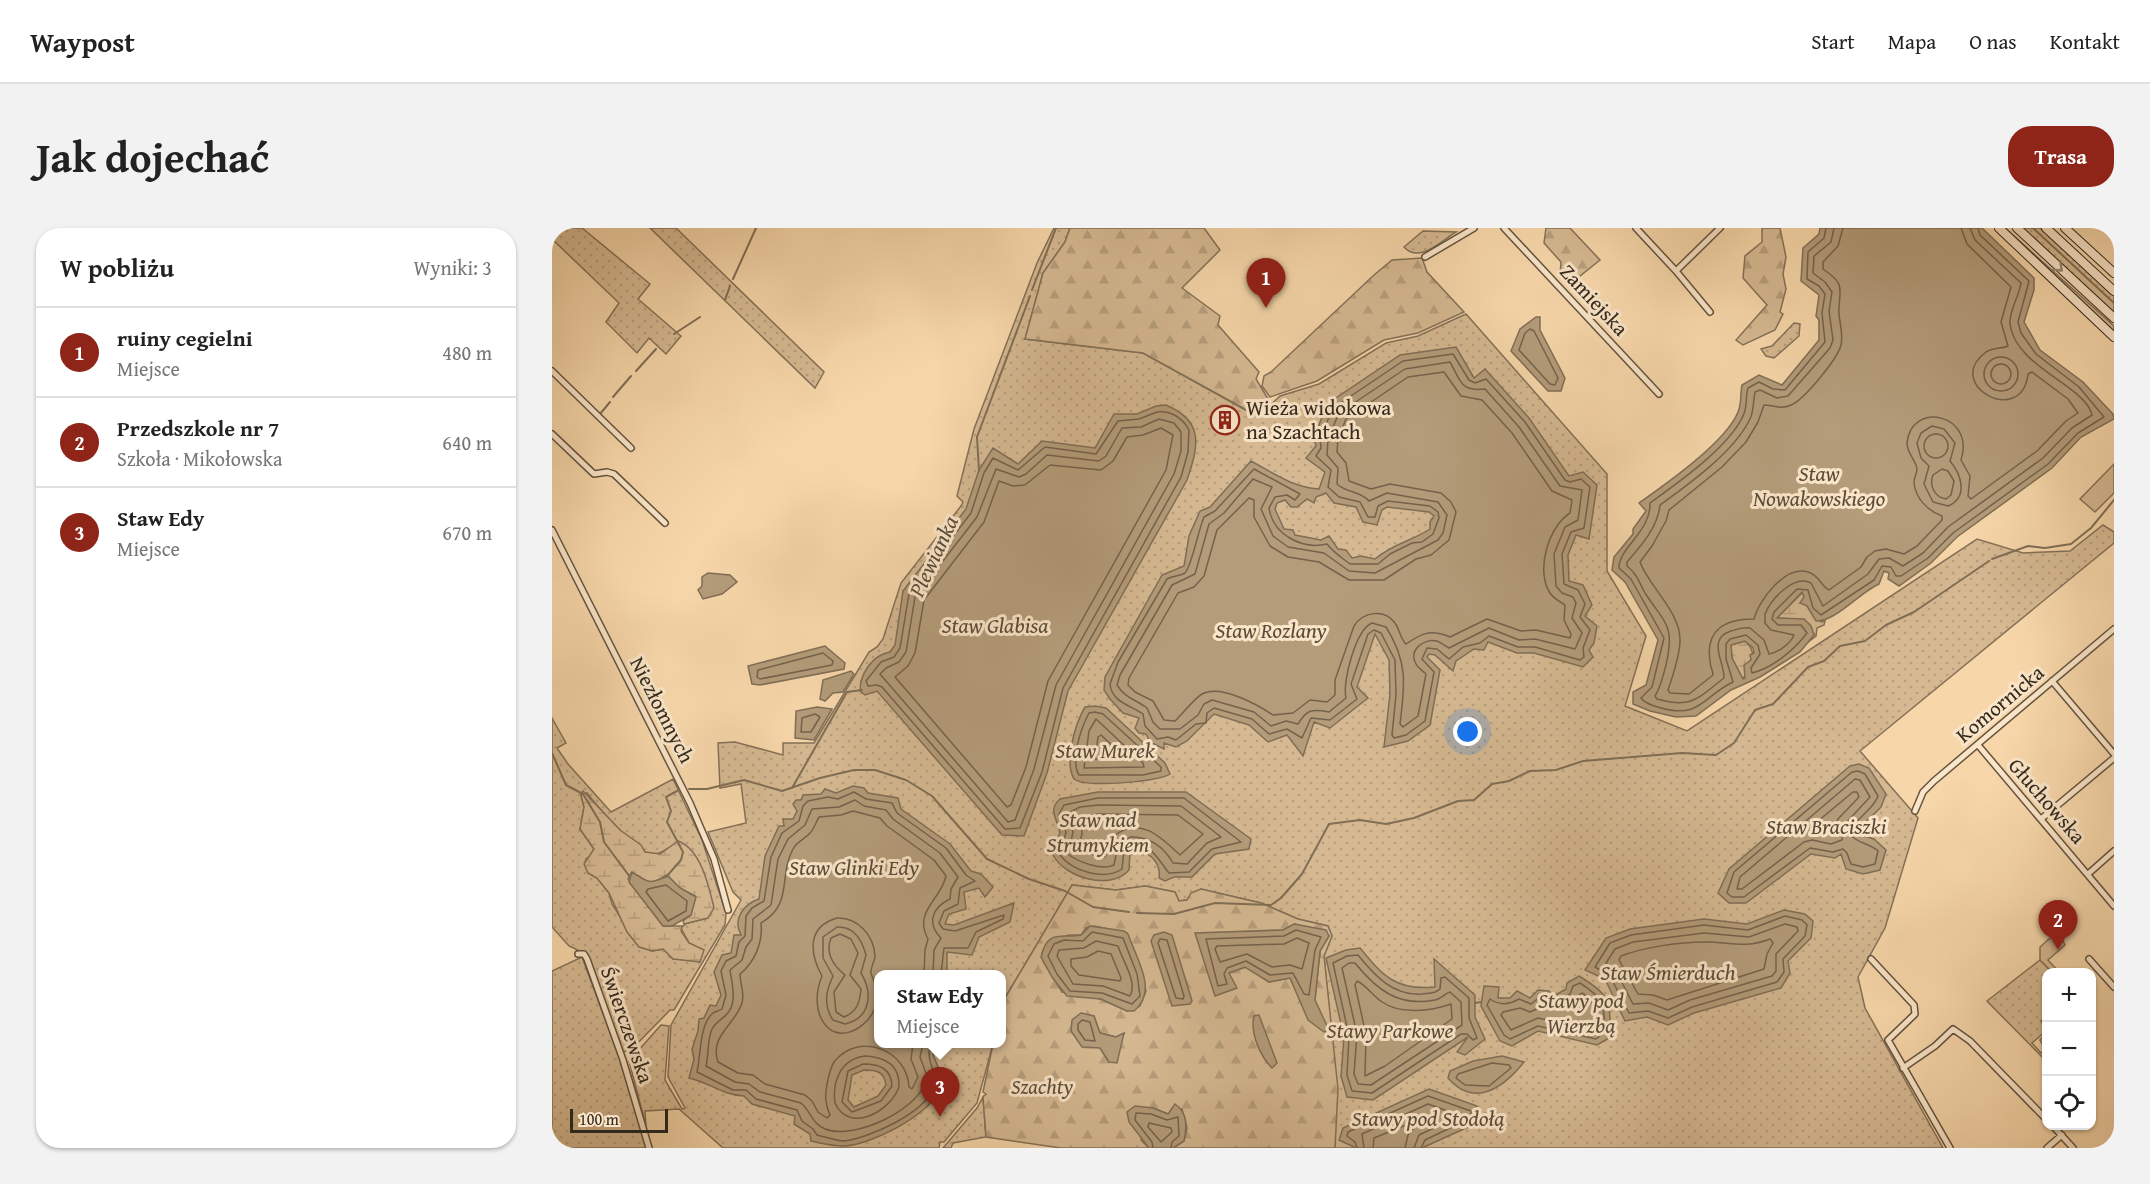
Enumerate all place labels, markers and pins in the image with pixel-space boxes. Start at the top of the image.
pin: 1 [1246,259,1286,308]
place label: Wieża widokowa na Szachtach [1246,392,1391,447]
building icon: Wieża widokowa na Szachtach [1209,404,1241,436]
pin: 2 [2038,900,2078,950]
pin: 3 [920,1068,960,1117]

